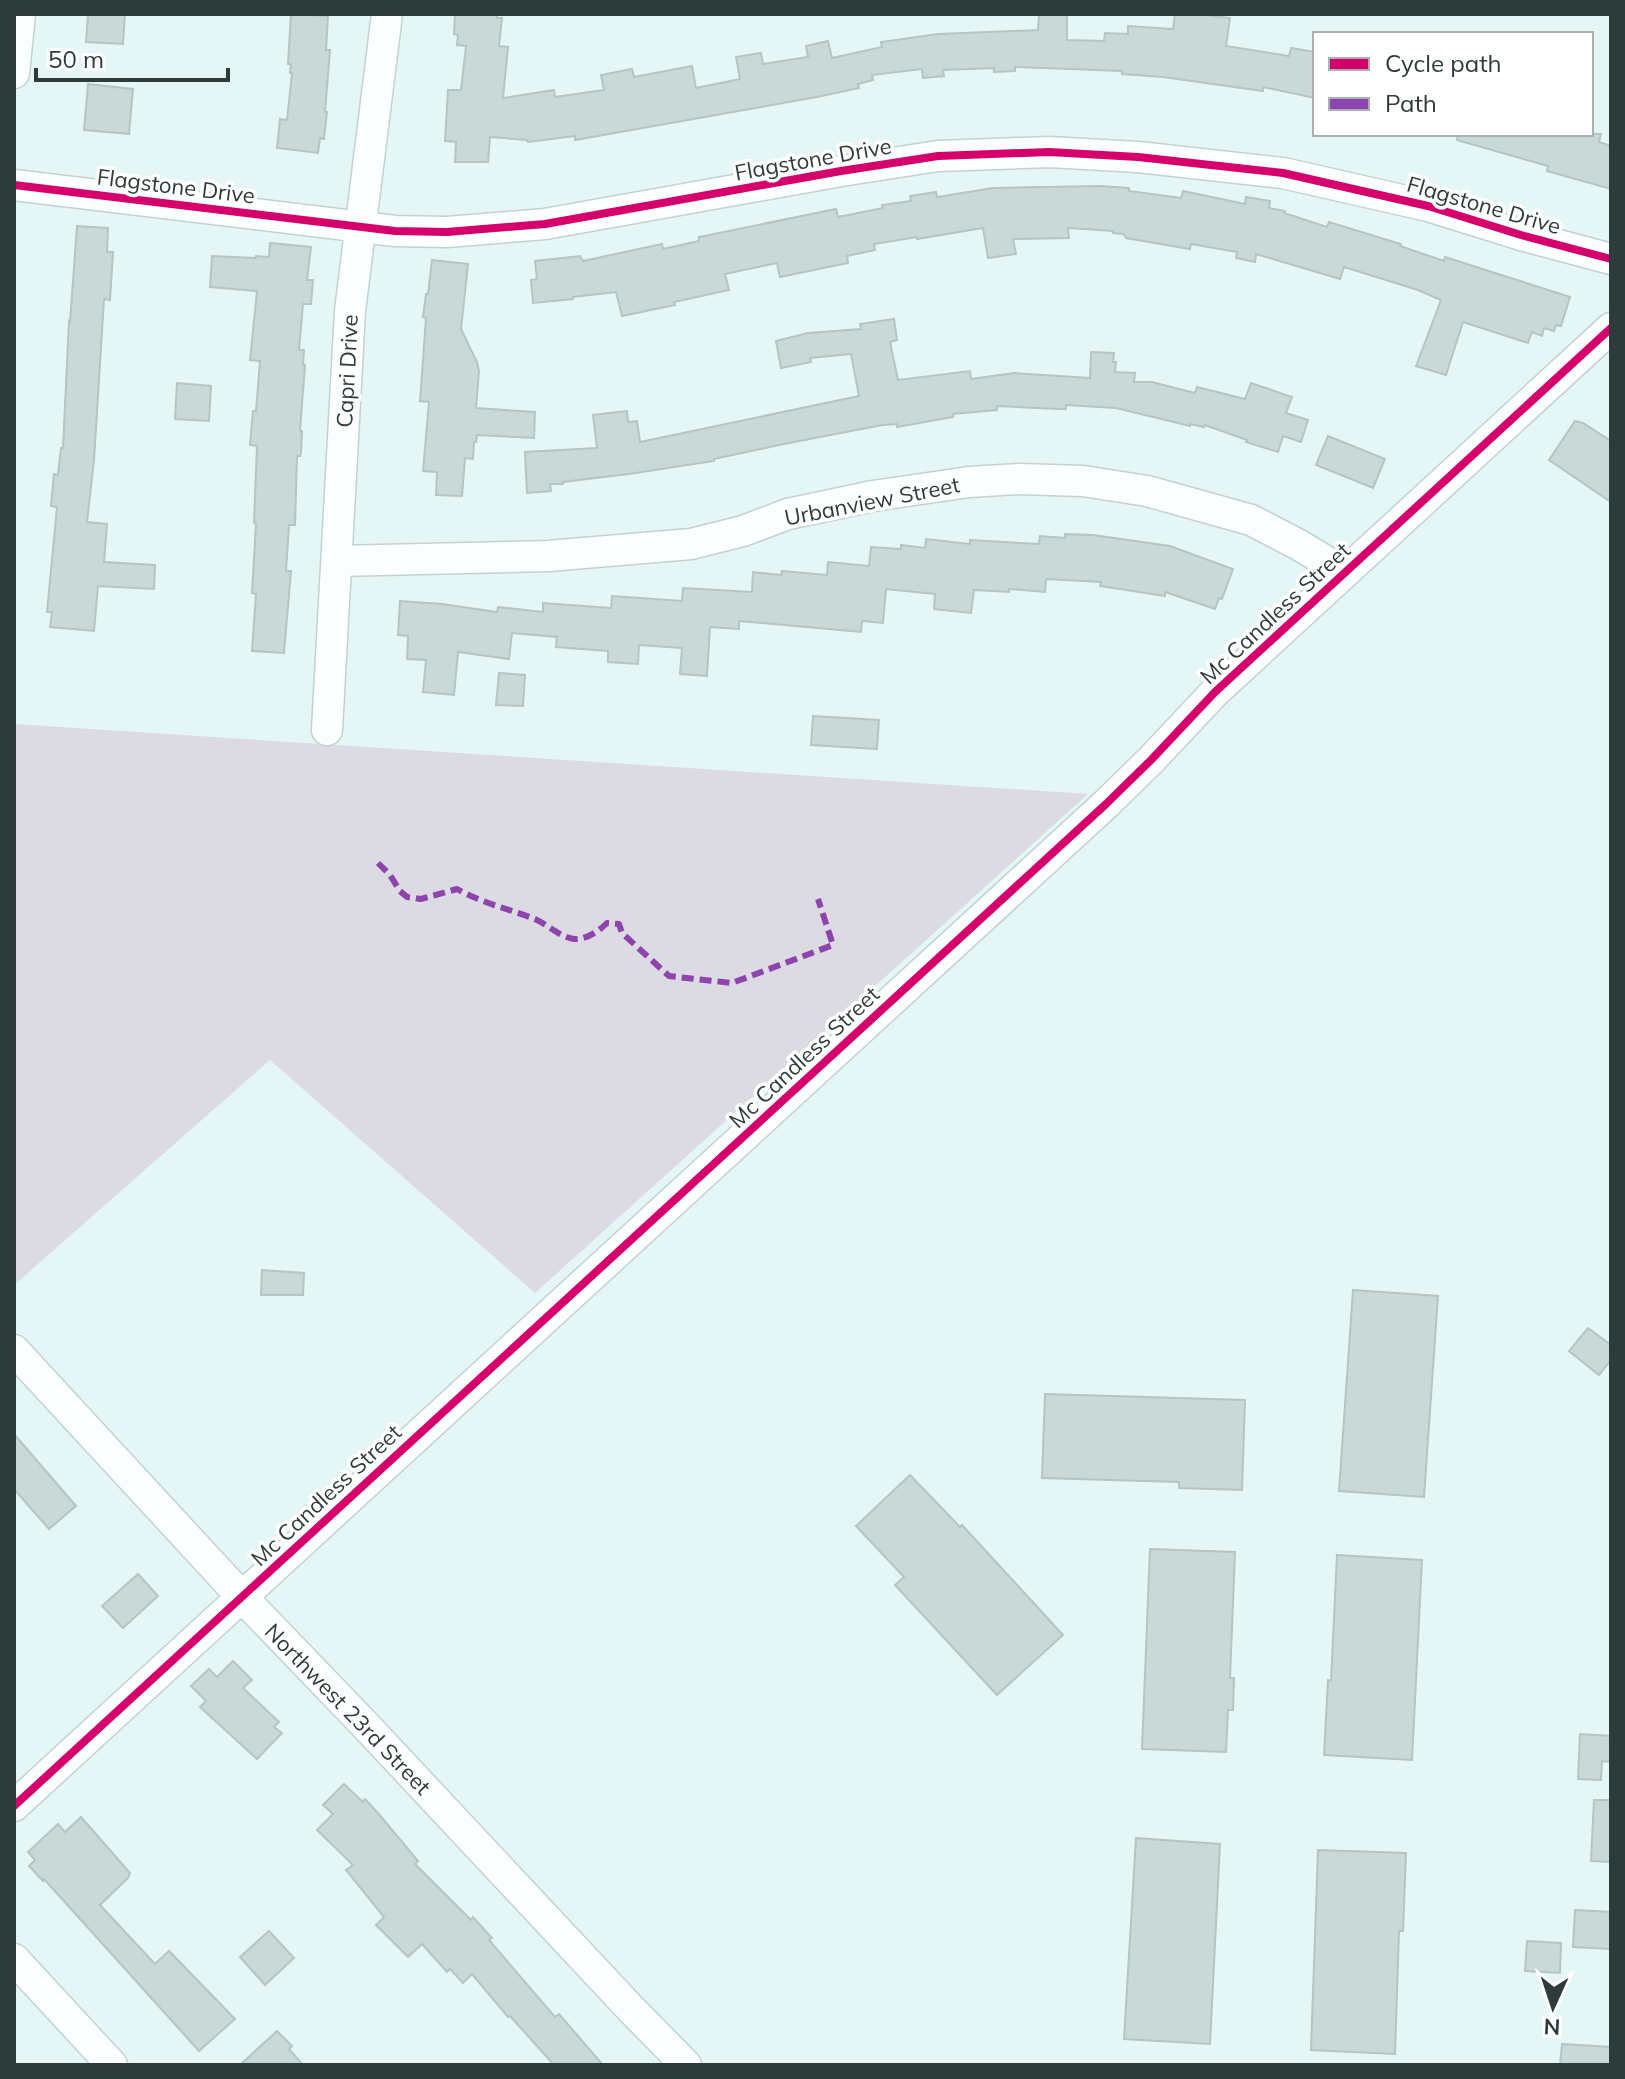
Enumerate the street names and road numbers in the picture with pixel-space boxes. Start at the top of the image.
street label: Flagstone Drive [732,131,894,187]
street label: Flagstone Drive [95,162,257,210]
street label: Flagstone Drive [1404,170,1564,240]
street label: Capri Drive [330,314,364,428]
street label: Urbanview Street [782,470,962,532]
street label: Mc Candless Street [1194,536,1356,690]
street label: Mc Candless Street [723,980,885,1134]
street label: Mc Candless Street [245,1418,407,1572]
street label: Northwest 23rd Street [259,1618,437,1801]

